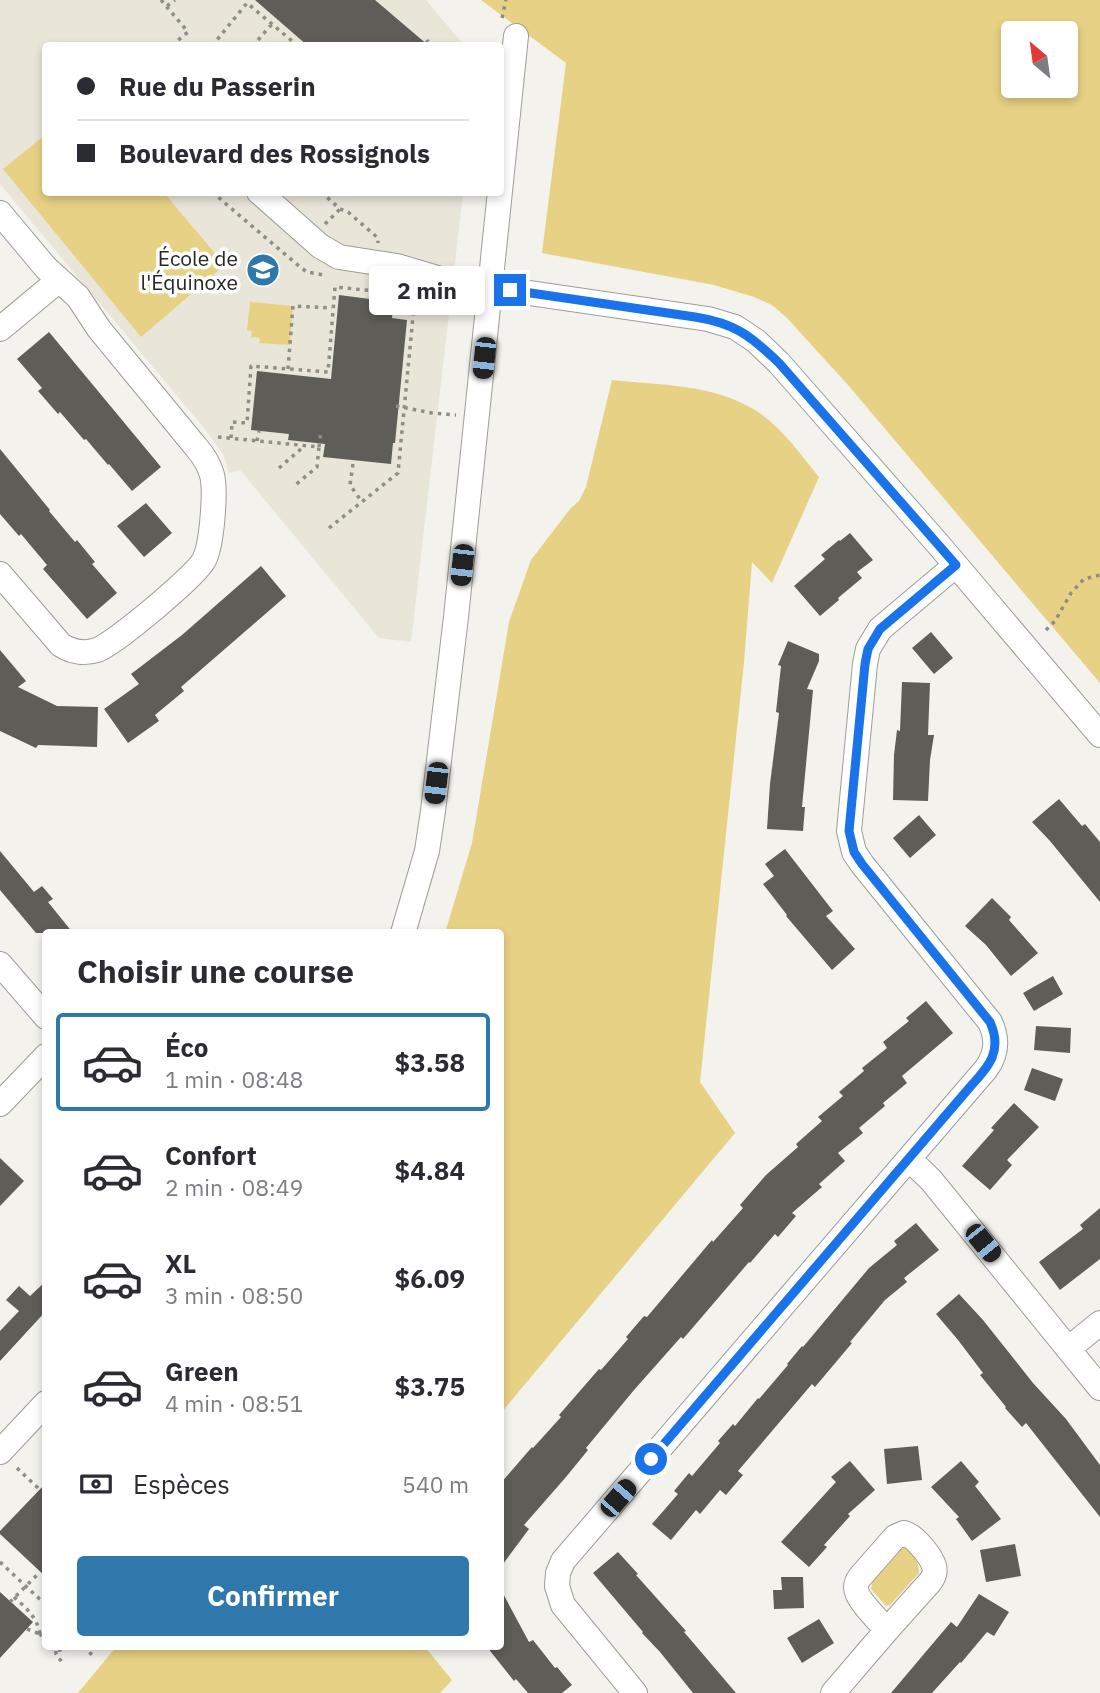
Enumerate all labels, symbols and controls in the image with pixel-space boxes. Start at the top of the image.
north arrow [1001,21,1078,98]
map controls [1001,21,1078,98]
text: Rue du Passerin [119,69,316,103]
text: Boulevard des Rossignols [119,136,430,170]
place label: École de l'Équinoxe [140,244,238,296]
school or university icon: École de l'Équinoxe [244,251,282,289]
callout: 2 min [370,266,486,314]
route end [494,274,526,306]
text: 2 min [397,275,457,305]
car [472,336,497,380]
car [450,543,475,587]
car [424,761,449,805]
text: Choisir une course [77,950,354,992]
text: Éco [165,1030,209,1064]
icon: car [81,1031,144,1094]
text: $3.58 [395,1045,465,1079]
text: 1 min · 08:48 [165,1064,303,1094]
text: Confort [165,1138,257,1172]
icon: car [81,1139,144,1202]
text: $4.84 [395,1153,465,1187]
text: 2 min · 08:49 [165,1172,303,1202]
car [962,1220,1005,1266]
text: XL [165,1246,196,1280]
icon: car [81,1247,144,1310]
text: $6.09 [395,1261,465,1295]
text: 3 min · 08:50 [165,1280,303,1310]
text: Green [165,1354,239,1388]
icon: car [81,1355,144,1418]
text: $3.75 [395,1369,465,1403]
text: 4 min · 08:51 [165,1388,303,1418]
route start [635,1443,667,1475]
icon: cash [77,1465,115,1503]
text: Espèces [133,1467,230,1501]
text: 540 m [402,1469,469,1499]
car [597,1475,640,1521]
button: Confirmer [77,1556,469,1636]

